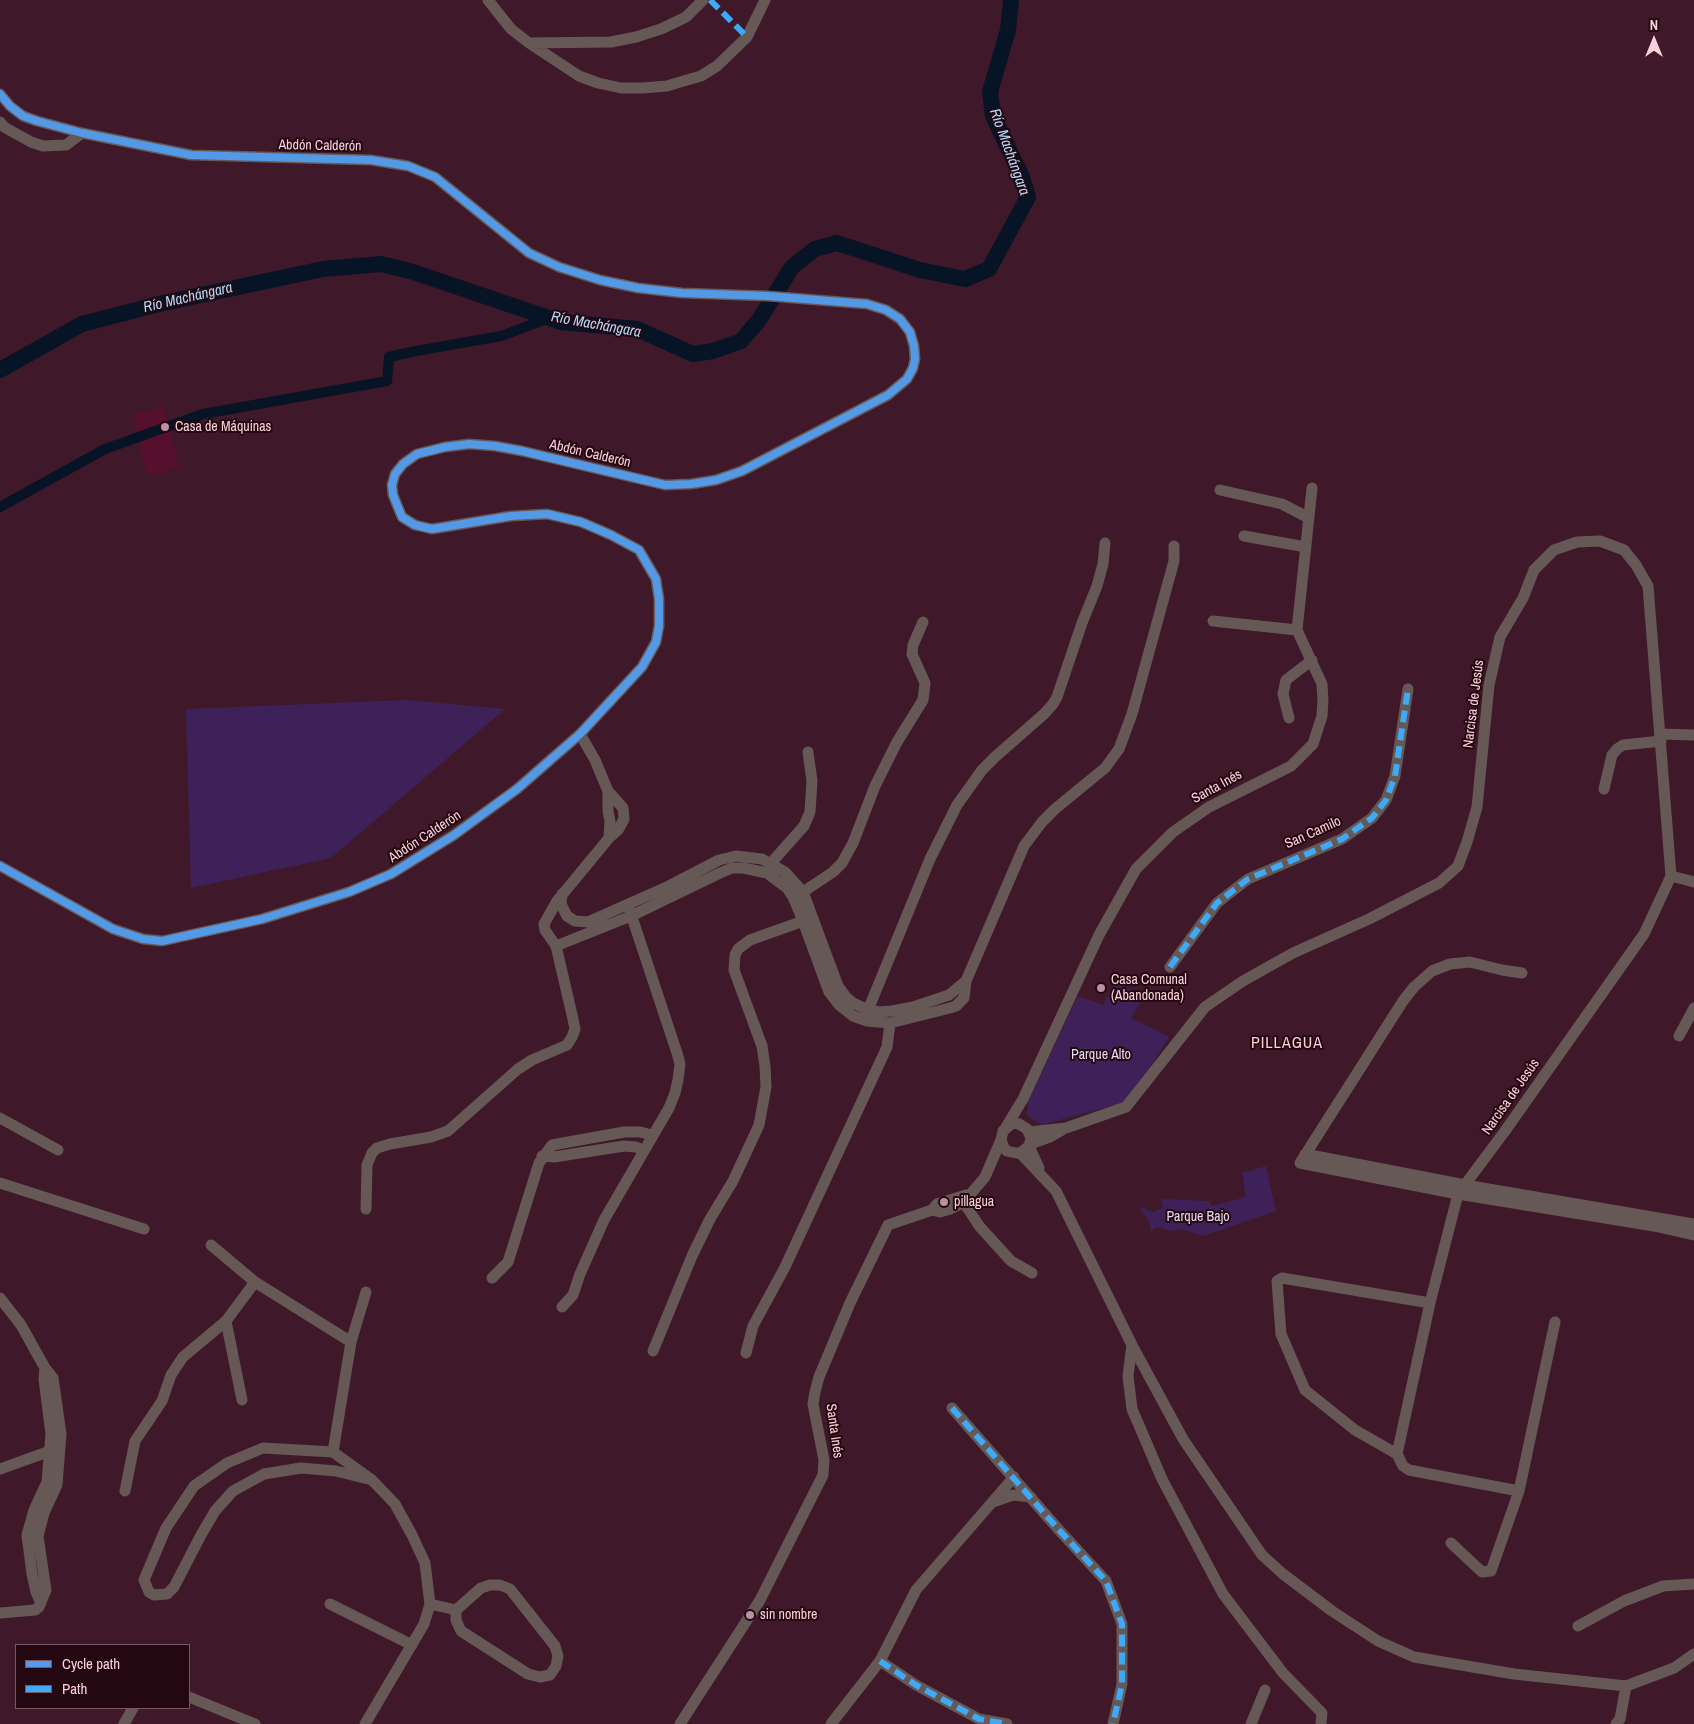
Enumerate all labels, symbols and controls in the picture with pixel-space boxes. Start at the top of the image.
north arrow [1629,15,1679,65]
text: N [1650,16,1658,34]
water label: Río Machángara [985,106,1033,198]
street label: Abdón Calderón [278,137,362,155]
water label: Río Machángara [142,279,234,317]
water label: Río Machángara [550,308,642,342]
place label: Casa de Máquinas [175,419,271,435]
marker: Casa de Máquinas [159,421,171,433]
street label: Abdón Calderón [548,436,632,472]
street label: Narcisa de Jesús [1460,659,1488,749]
street label: Santa Inés [1189,766,1245,808]
street label: Abdón Calderón [386,807,464,867]
street label: San Camilo [1282,813,1344,853]
place label: Casa Comunal (Abandonada) [1111,972,1187,1004]
marker: Casa Comunal (Abandonada) [1095,982,1107,994]
district label: PILLAGUA [1250,1034,1324,1054]
park label: Parque Alto [1071,1047,1131,1063]
street label: Narcisa de Jesús [1479,1056,1543,1138]
place label: pillagua [954,1194,994,1210]
marker: pillagua [938,1196,950,1208]
park label: Parque Bajo [1166,1209,1230,1225]
street label: Santa Inés [822,1403,846,1459]
place label: sin nombre [760,1607,817,1623]
marker: sin nombre [744,1609,756,1621]
legend [15,1644,190,1709]
text: Cycle path [62,1653,120,1674]
text: Path [62,1678,87,1699]

